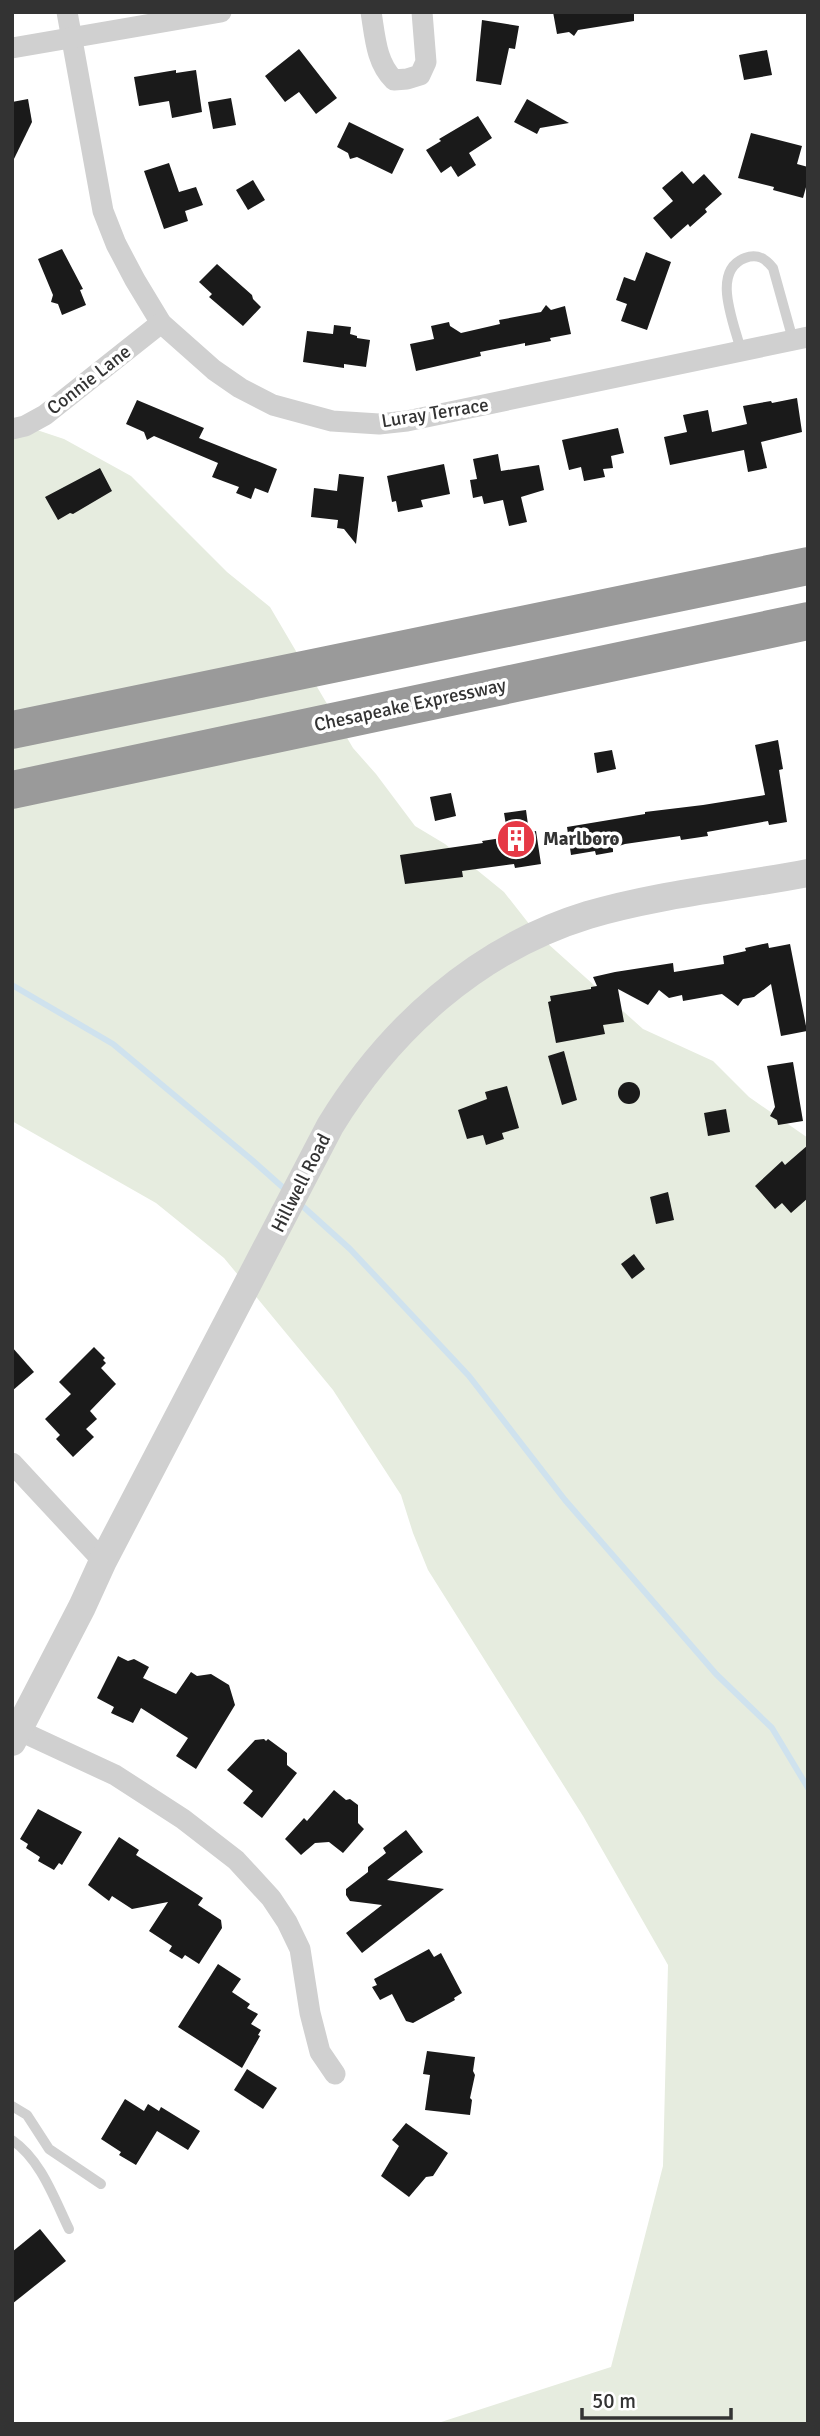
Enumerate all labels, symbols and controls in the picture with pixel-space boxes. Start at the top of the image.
street label: Connie Lane [42,340,136,420]
street label: Luray Terrace [380,393,490,433]
street label: Chesapeake Expressway [312,673,508,737]
building icon: Marlboro [495,818,537,860]
place label: Marlboro [543,827,619,851]
street label: Hillwell Road [266,1130,336,1236]
scale bar [582,2376,731,2420]
text: 50 m [592,2388,636,2414]

